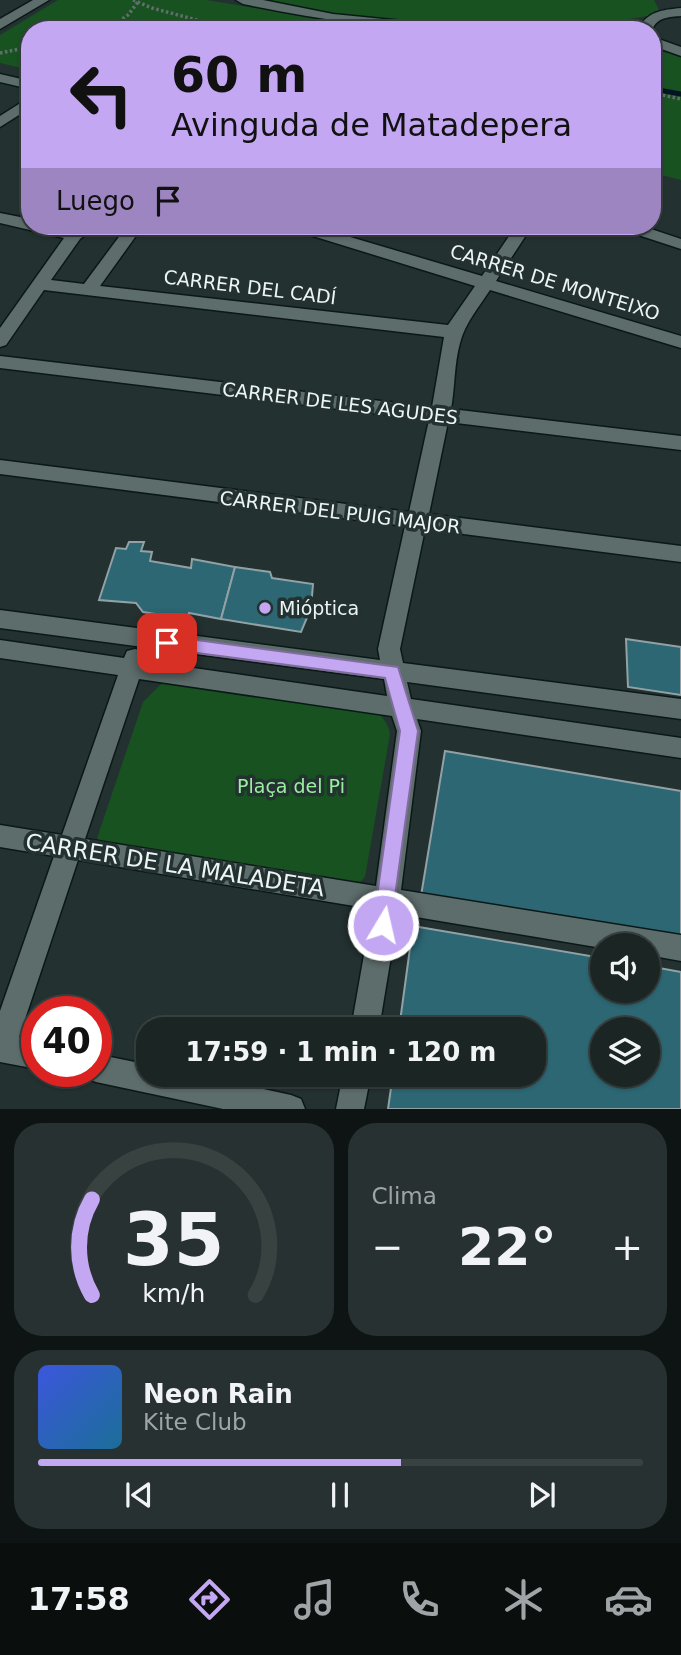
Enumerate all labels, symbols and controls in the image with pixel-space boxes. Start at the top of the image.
text: 60 m [171,47,307,104]
icon: left [56,49,147,140]
text: Avinguda de Matadepera [171,106,572,144]
icon: arrive [149,182,187,220]
text: Luego [56,186,135,216]
street label: CARRER DE MONTEIXO [447,240,663,324]
street label: CARRER DEL CADÍ [162,265,338,309]
street label: CARRER DE LES AGUDES [221,378,459,428]
street label: CARRER DEL PUIG MAJOR [219,486,461,538]
place label: Mióptica [279,597,359,619]
marker: Mióptica [257,600,273,616]
pin [137,613,197,673]
icon: arrive [148,624,186,662]
park label: Plaça del Pi [237,775,345,797]
street label: CARRER DE LA MALADETA [24,829,327,902]
position arrow [346,888,420,962]
map controls [590,933,660,1087]
button: sound [590,933,660,1003]
speed limit sign: 40 [21,996,112,1087]
button: layers [590,1017,660,1087]
text: 17:59 · 1 min · 120 m [186,1037,496,1067]
text: Clima [372,1183,437,1209]
text: 35 [123,1198,224,1283]
text: 22° [458,1217,556,1277]
text: − [372,1225,403,1269]
text: + [611,1225,643,1269]
text: km/h [142,1279,205,1308]
text: Neon Rain [143,1379,293,1409]
text: Kite Club [143,1409,247,1435]
icon: previous [120,1476,158,1514]
icon: pause [321,1476,359,1514]
icon: next [523,1476,561,1514]
icon: directions [185,1575,234,1624]
icon: music [290,1575,339,1624]
icon: phone [395,1575,444,1624]
icon: climate [499,1575,548,1624]
icon: car [604,1575,653,1624]
text: 17:58 [28,1580,130,1618]

